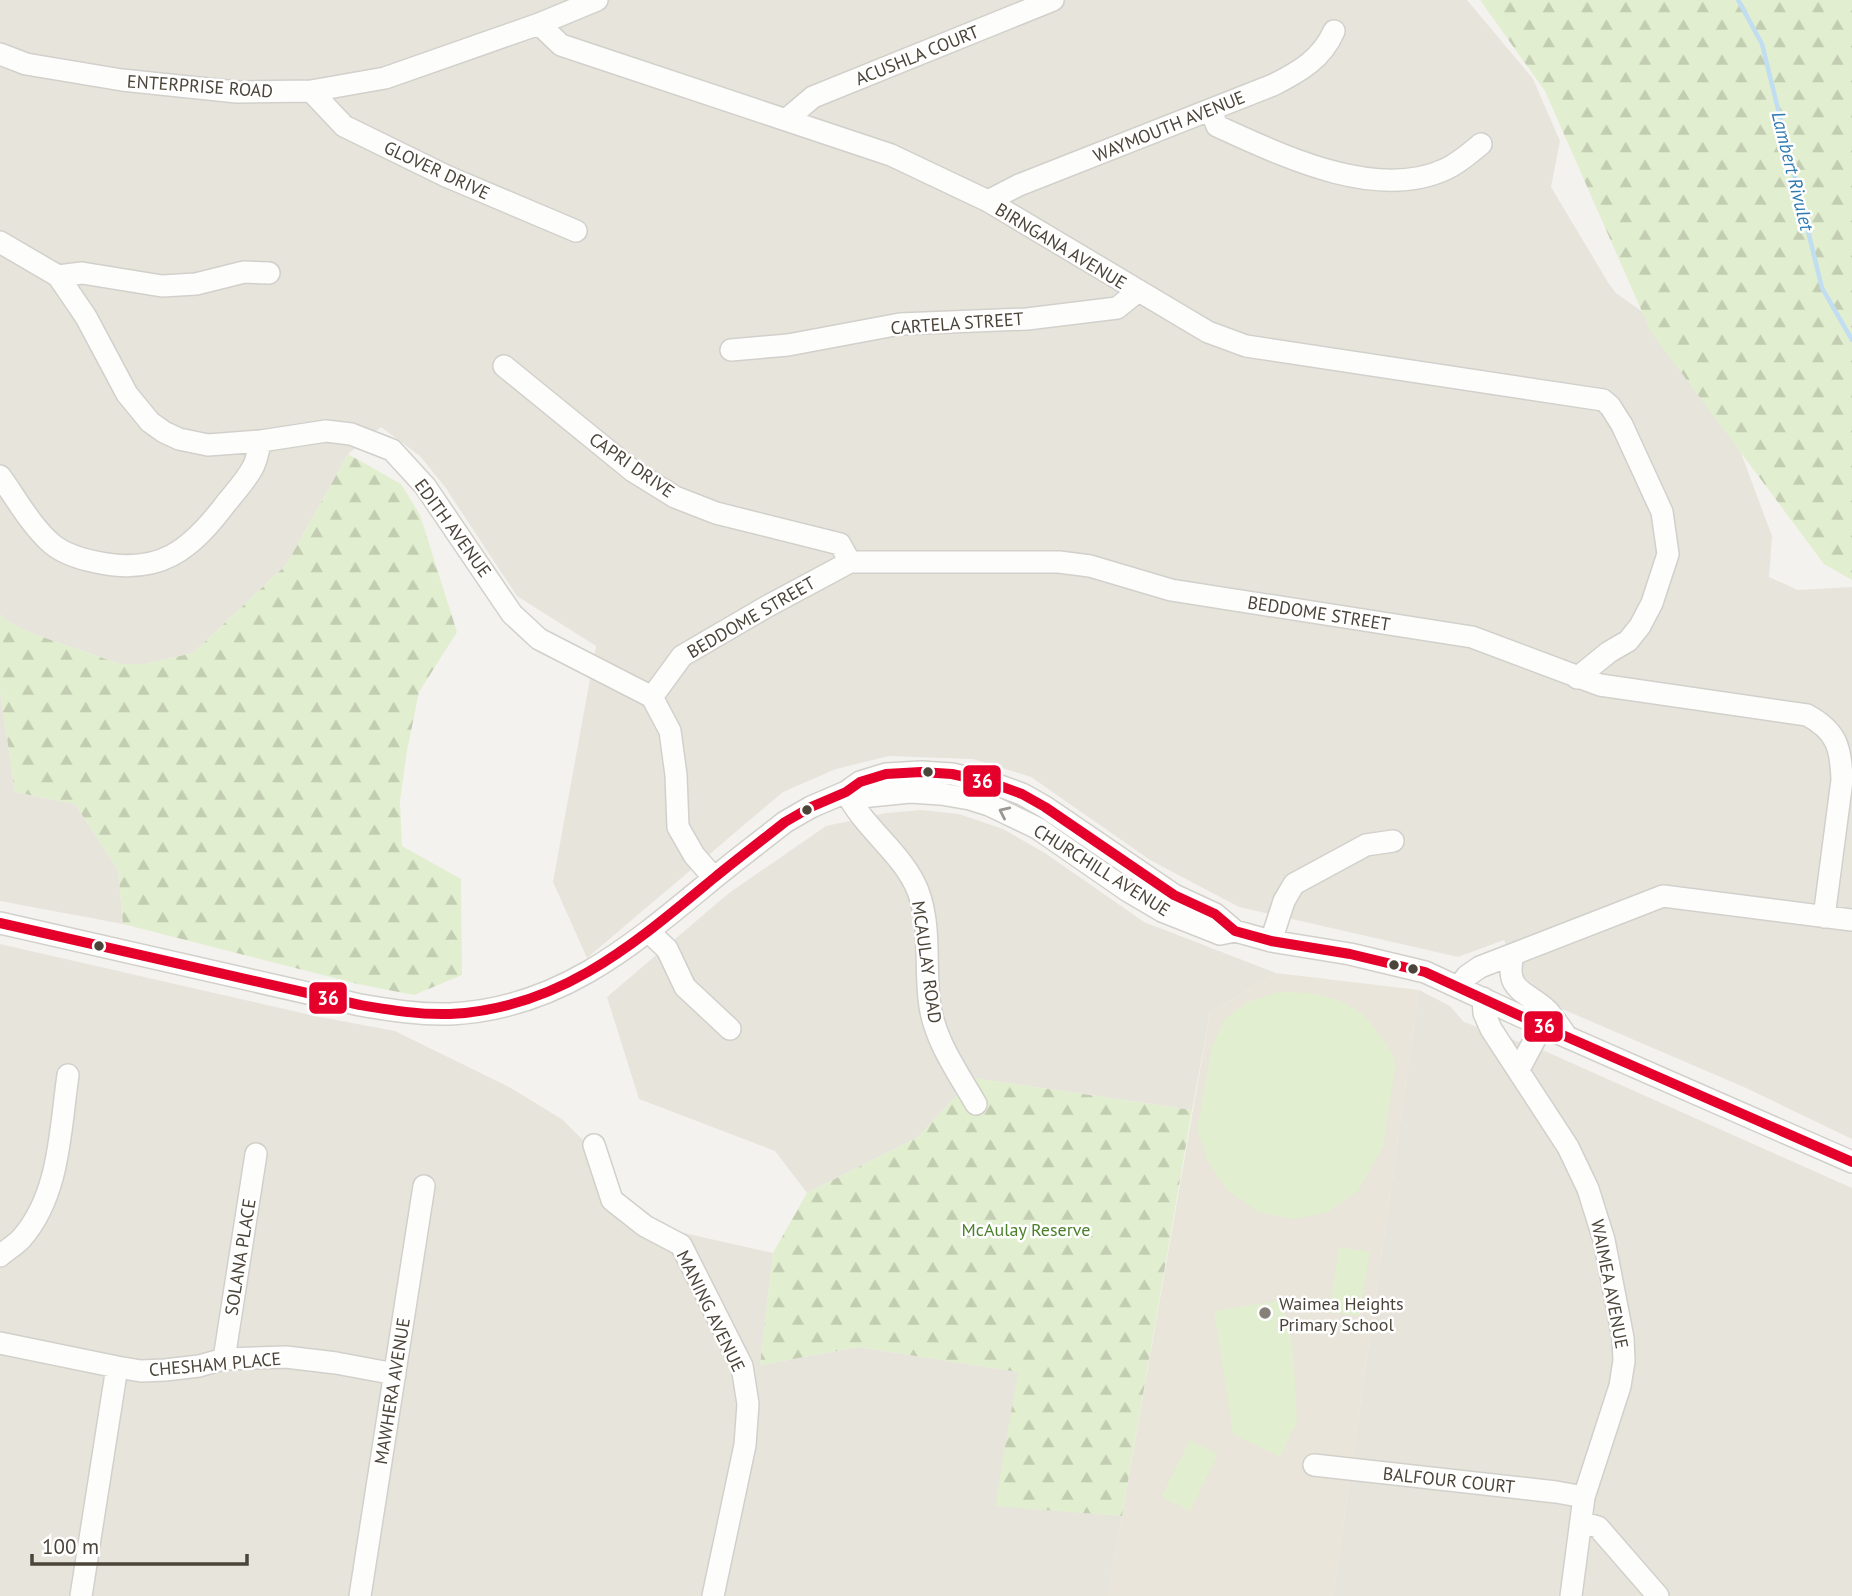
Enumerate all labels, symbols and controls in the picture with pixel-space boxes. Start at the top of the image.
street label: ACUSHLA COURT [852,20,982,90]
street label: ENTERPRISE ROAD [126,69,274,103]
street label: WAYMOUTH AVENUE [1090,85,1248,167]
water label: Lambert Rivulet [1767,109,1820,234]
street label: GLOVER DRIVE [380,135,494,205]
street label: BIRNGANA AVENUE [991,198,1131,294]
street label: CARTELA STREET [890,307,1024,339]
street label: CAPRI DRIVE [585,427,679,503]
street label: EDITH AVENUE [410,474,496,582]
street label: BEDDOME STREET [683,571,819,663]
street label: BEDDOME STREET [1246,590,1392,636]
line badge: 36 [962,764,1002,798]
unlabelled marker [921,765,935,779]
text: 36 [971,769,993,793]
unlabelled marker [800,803,814,817]
one-way arrow [999,806,1011,820]
street label: CHURCHILL AVENUE [1029,819,1175,921]
street label: MCAULAY ROAD [907,899,947,1025]
unlabelled marker [92,939,106,953]
unlabelled marker [1387,958,1401,972]
unlabelled marker [1406,962,1420,976]
line badge: 36 [308,981,348,1015]
text: 36 [317,986,339,1010]
line badge: 36 [1523,1010,1564,1043]
text: 36 [1533,1014,1555,1038]
street label: SOLANA PLACE [219,1197,261,1317]
street label: WAIMEA AVENUE [1586,1217,1634,1351]
park label: McAulay Reserve [962,1218,1090,1241]
street label: MANING AVENUE [672,1246,750,1376]
place label: Waimea Heights Primary School [1279,1292,1404,1336]
marker: Waimea Heights Primary School [1257,1305,1273,1321]
street label: MAWHERA AVENUE [369,1316,415,1466]
street label: CHESHAM PLACE [148,1347,282,1381]
street label: BALFOUR COURT [1382,1462,1516,1498]
scale bar [32,1522,247,1566]
text: 100 m [42,1533,99,1560]

